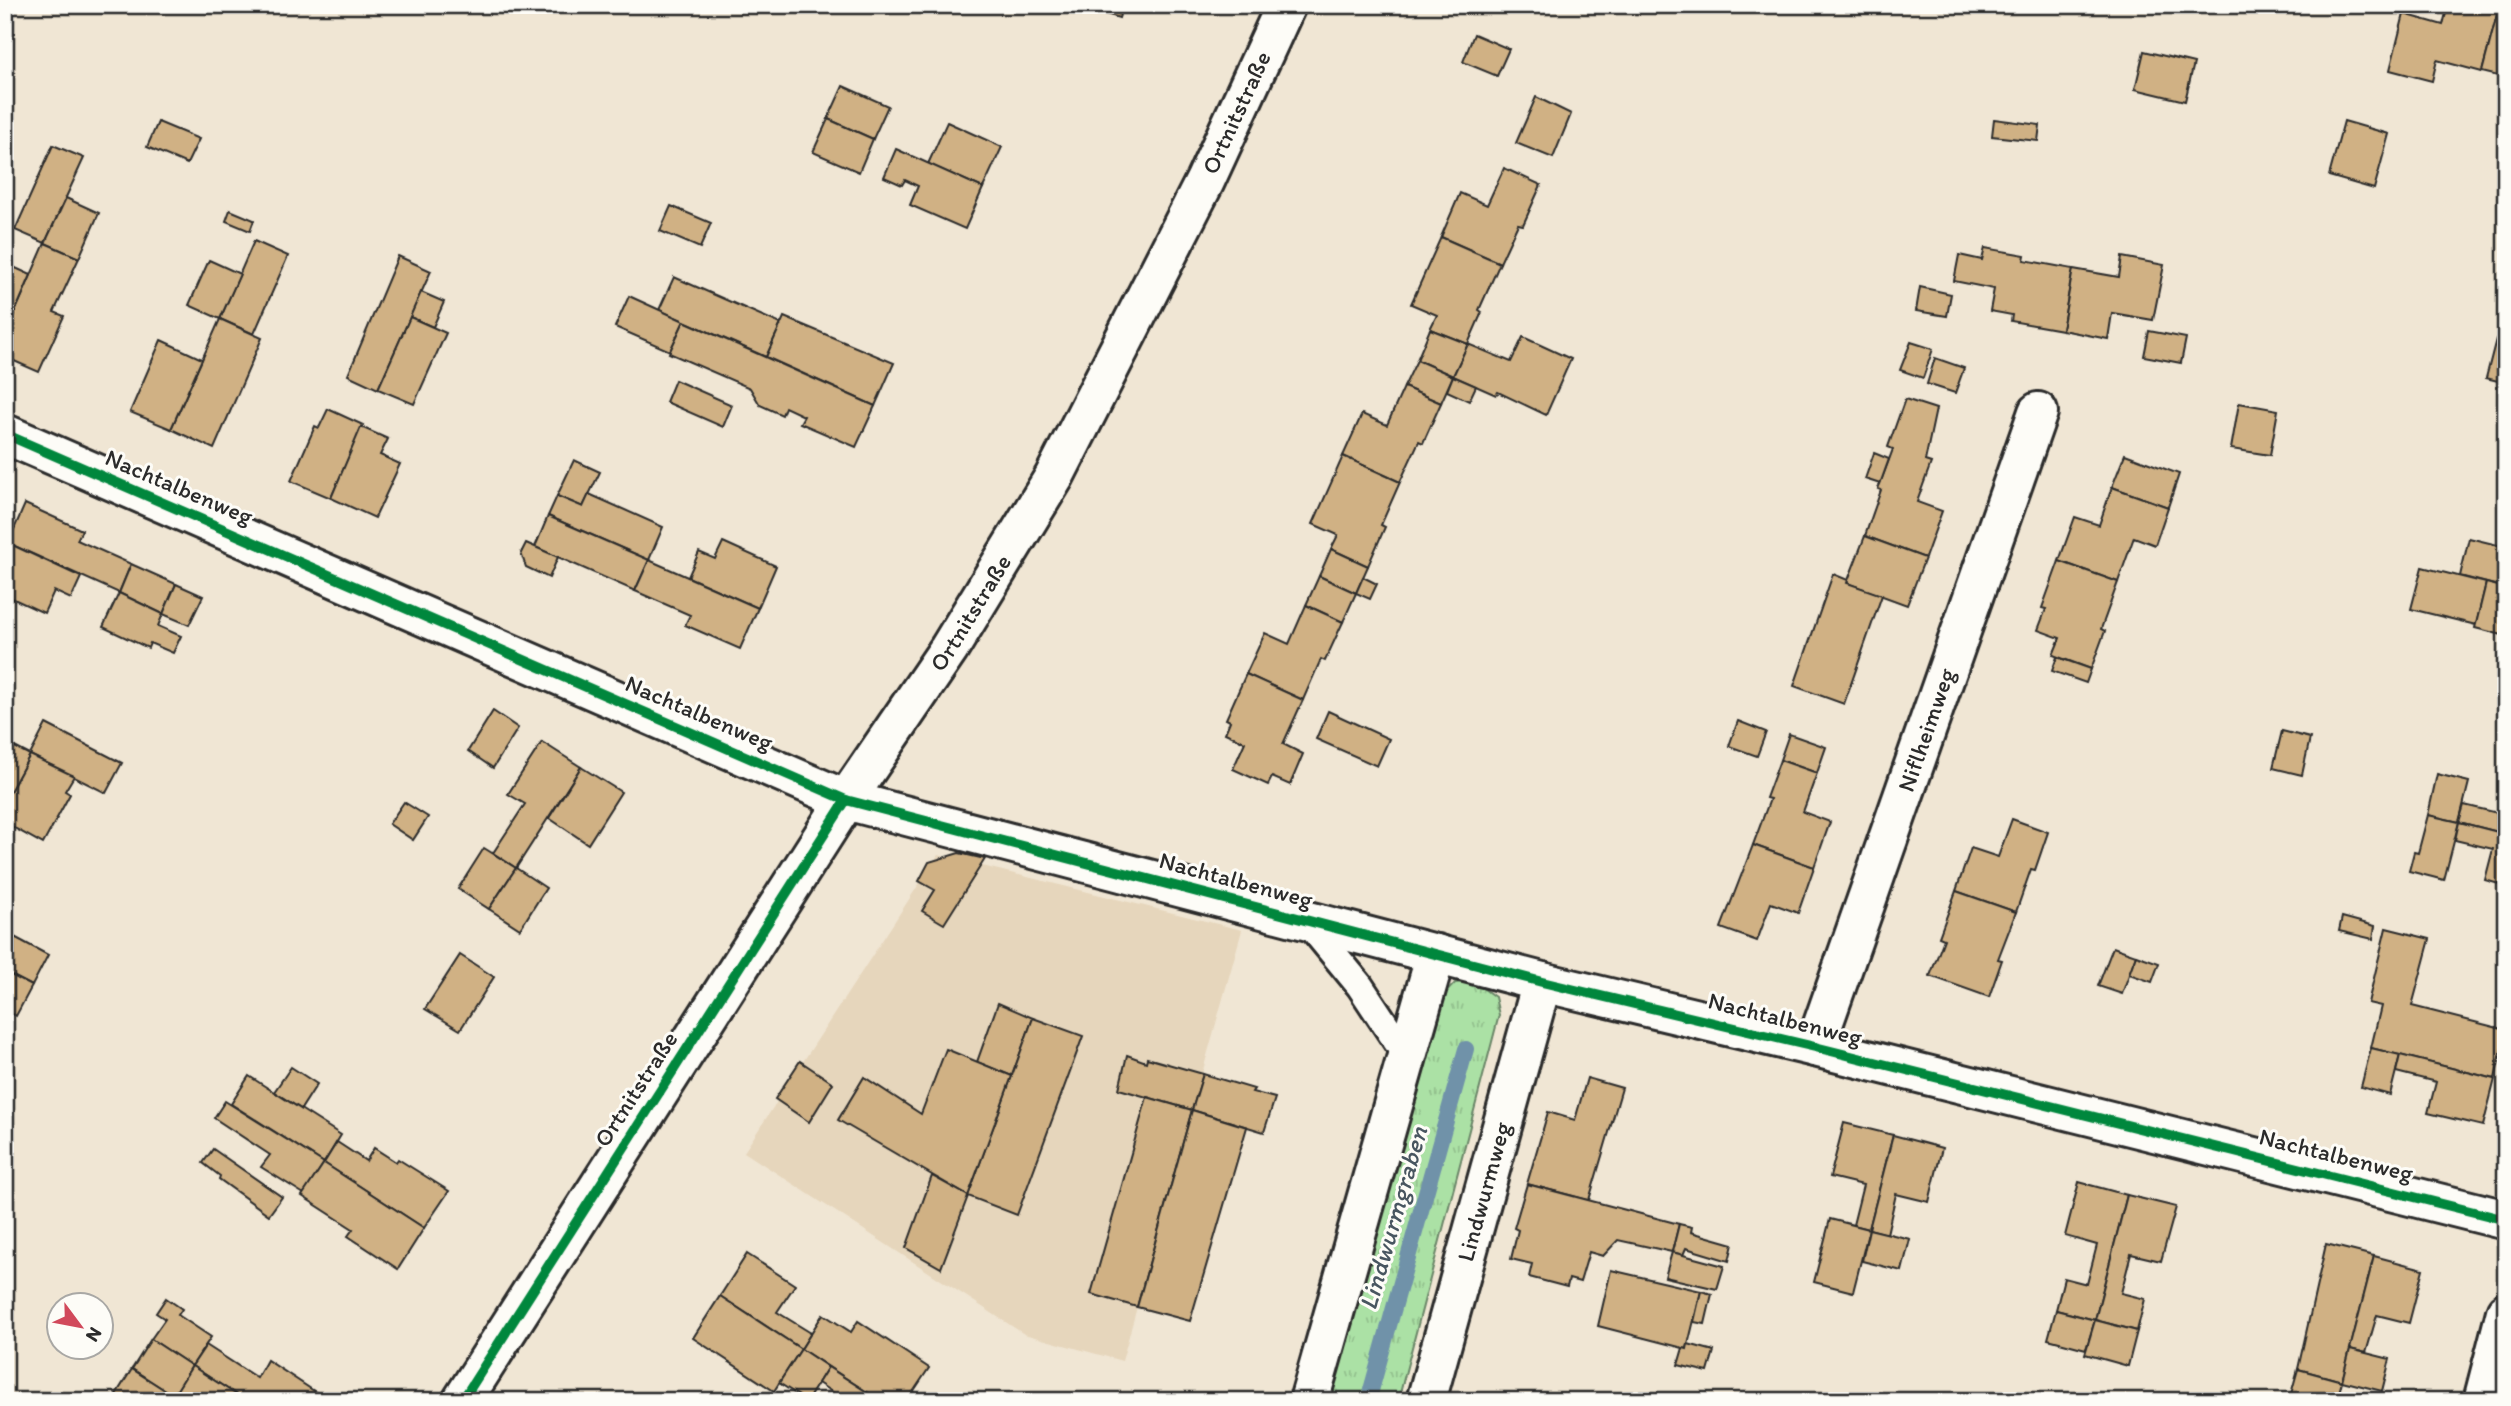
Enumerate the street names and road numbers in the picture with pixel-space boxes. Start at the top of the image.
street label: Ortnitstraße [1195,46,1277,179]
street label: Nachtalbenweg [101,442,258,531]
street label: Ortnitstraße [923,549,1017,677]
street label: Niflheimweg [1891,664,1961,795]
street label: Nachtalbenweg [621,668,778,757]
street label: Nachtalbenweg [1156,845,1317,914]
street label: Nachtalbenweg [1705,985,1866,1052]
street label: Ortnitstraße [587,1025,684,1152]
street label: Lindwurmweg [1450,1118,1517,1265]
street label: Nachtalbenweg [2256,1121,2417,1188]

